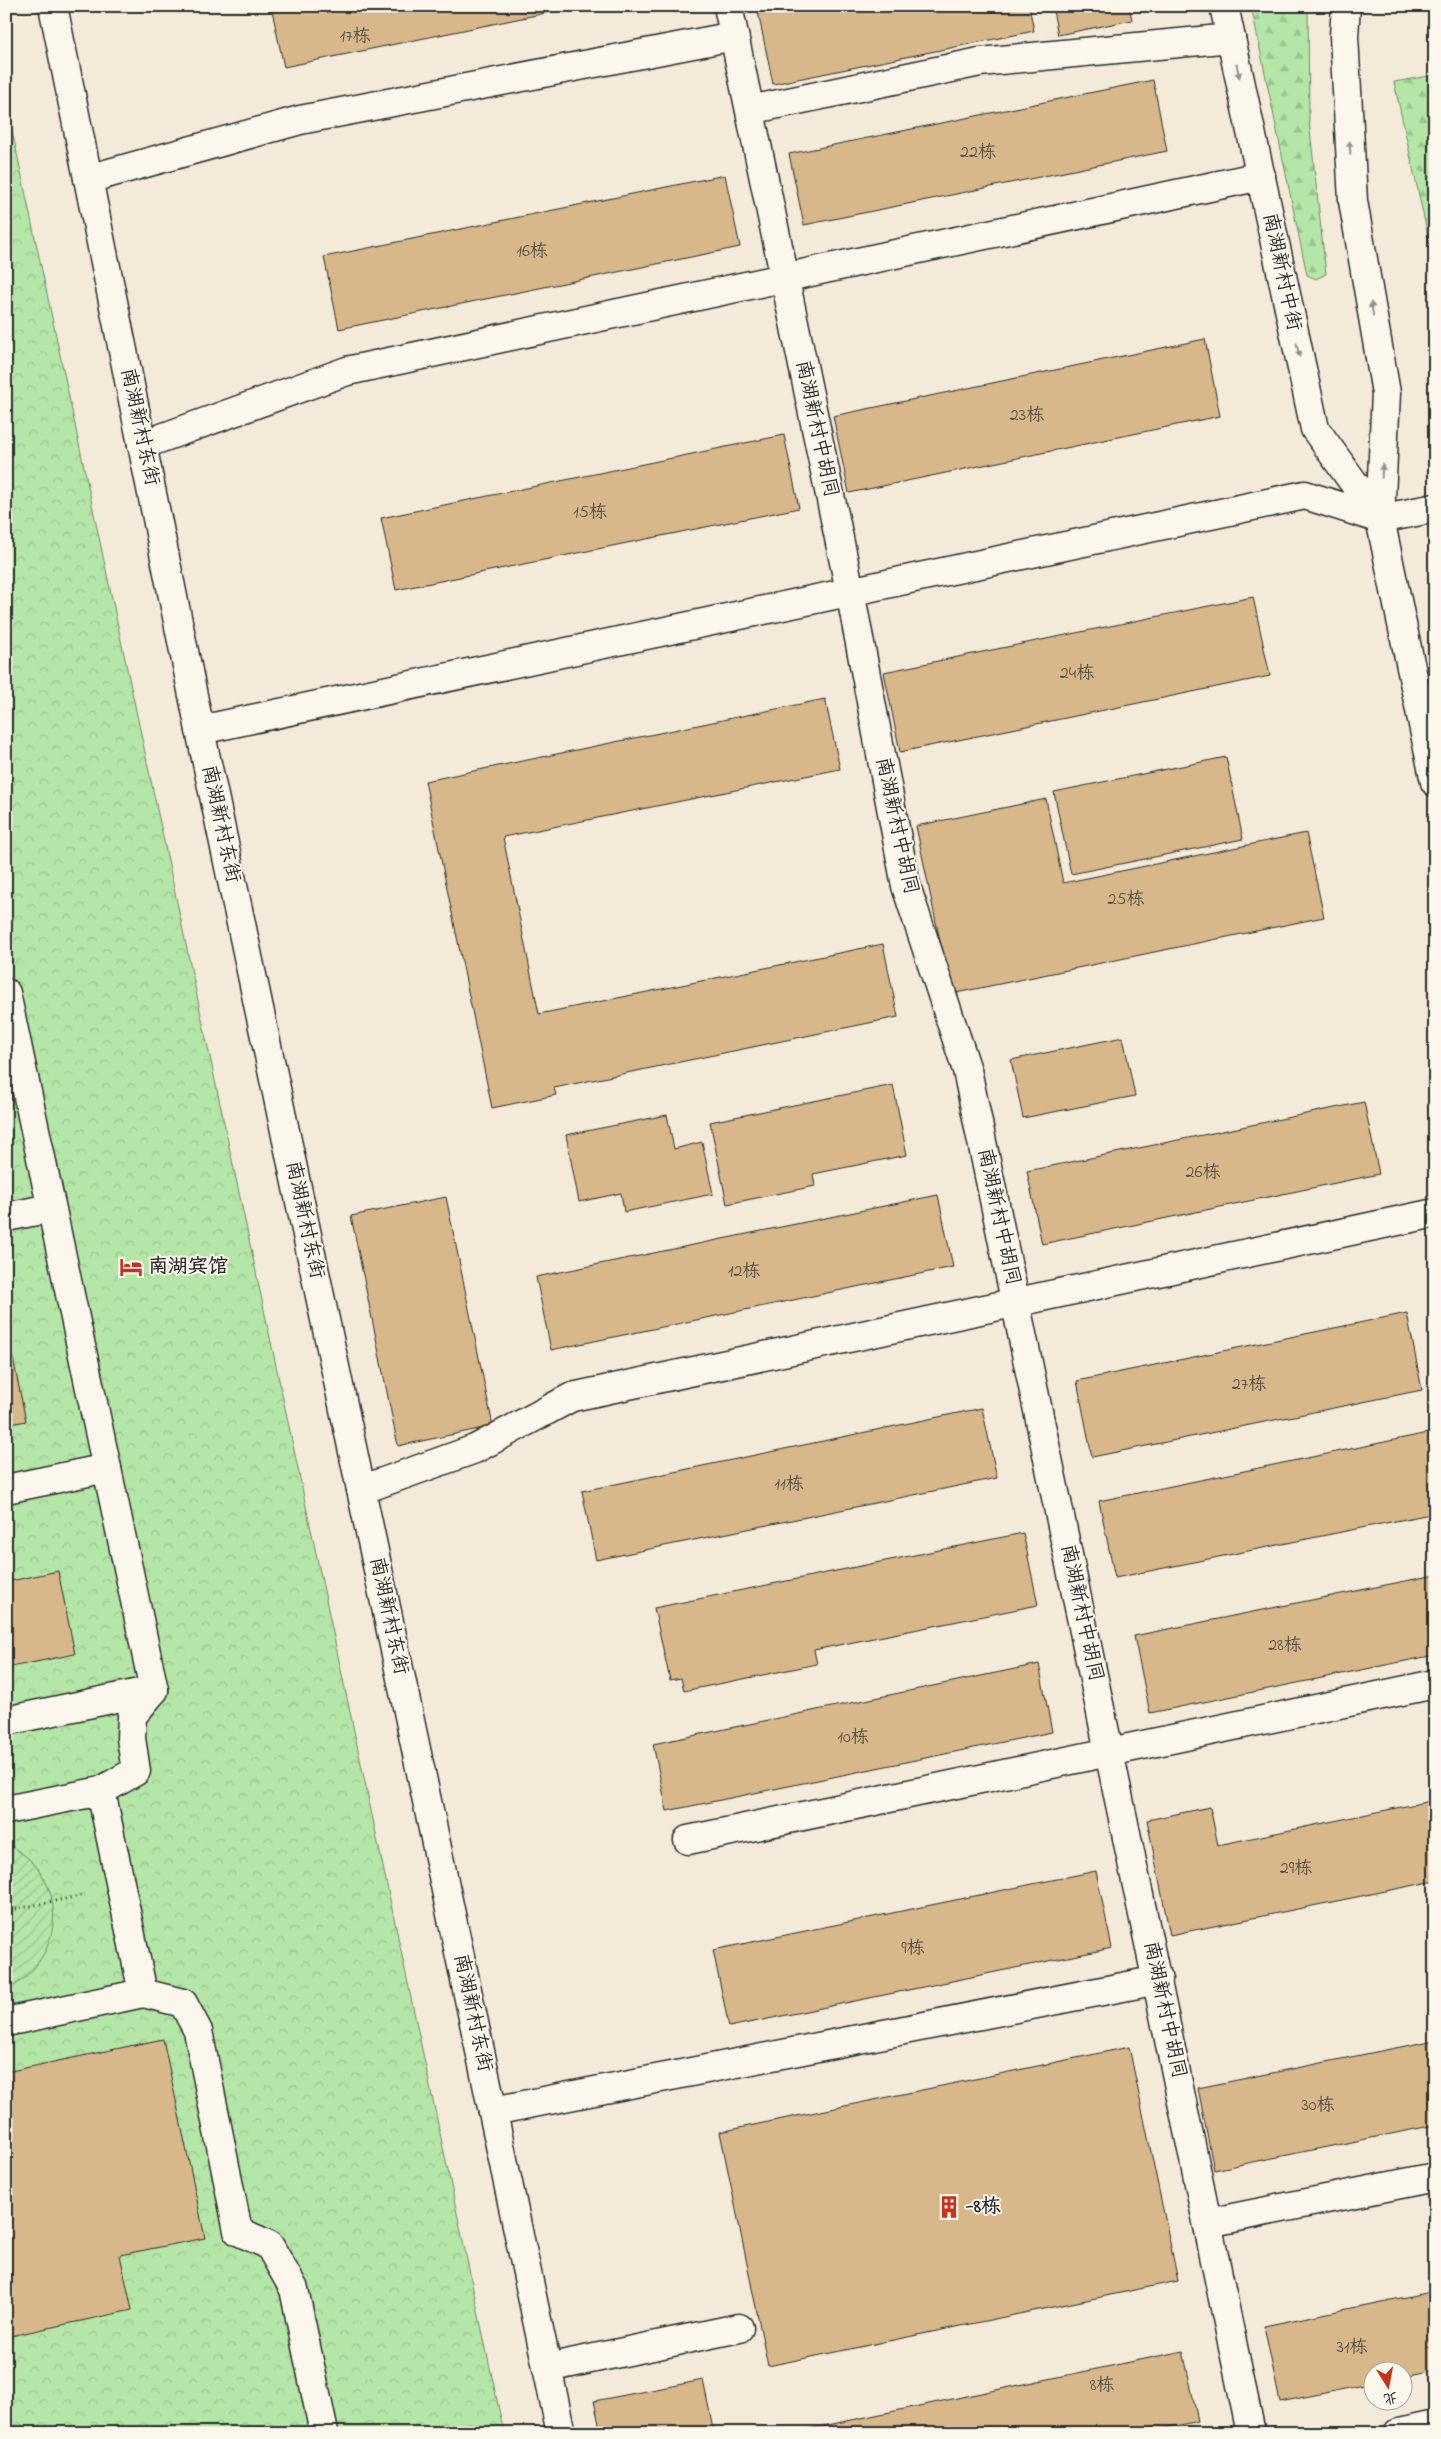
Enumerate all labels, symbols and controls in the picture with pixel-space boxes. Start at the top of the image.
house number: 17栋 [339,24,371,50]
one-way arrow [1234,63,1242,79]
house number: 22栋 [960,140,996,166]
one-way arrow [1346,140,1354,156]
street label: 南湖新村中街 [1254,210,1308,334]
house number: 16栋 [516,239,548,265]
one-way arrow [1367,301,1375,317]
one-way arrow [1294,342,1302,357]
street label: 南湖新村中胡同 [787,358,845,500]
street label: 南湖新村东街 [112,365,166,489]
house number: 23栋 [1010,403,1044,429]
one-way arrow [1379,462,1387,478]
house number: 15栋 [573,500,607,526]
house number: 24栋 [1060,661,1094,687]
street label: 南湖新村中胡同 [867,755,925,897]
street label: 南湖新村东街 [193,762,247,886]
house number: 25栋 [1107,887,1145,913]
street label: 南湖新村中胡同 [969,1146,1027,1288]
street label: 南湖新村东街 [277,1158,331,1282]
house number: 26栋 [1186,1160,1220,1186]
place label: 南湖宾馆 [148,1253,228,1282]
hotel icon: 南湖宾馆 [118,1254,144,1280]
house number: 12栋 [728,1259,760,1285]
house number: 27栋 [1232,1372,1266,1398]
house number: 11栋 [774,1472,804,1498]
street label: 南湖新村中胡同 [1052,1542,1110,1684]
street label: 南湖新村东街 [361,1554,415,1678]
house number: 28栋 [1268,1633,1302,1659]
house number: 10栋 [837,1725,869,1751]
house number: 29栋 [1280,1856,1312,1882]
house number: 9栋 [901,1936,925,1962]
street label: 南湖新村中胡同 [1135,1939,1193,2081]
street label: 南湖新村东街 [445,1951,499,2075]
house number: 30栋 [1301,2093,1335,2119]
place label: -8栋 [965,2193,1001,2222]
building icon: -8栋 [936,2194,962,2220]
house number: 31栋 [1336,2335,1368,2361]
north arrow [1364,2362,1414,2412]
house number: 8栋 [1090,2373,1114,2399]
text: 北 [1381,2386,1399,2409]

